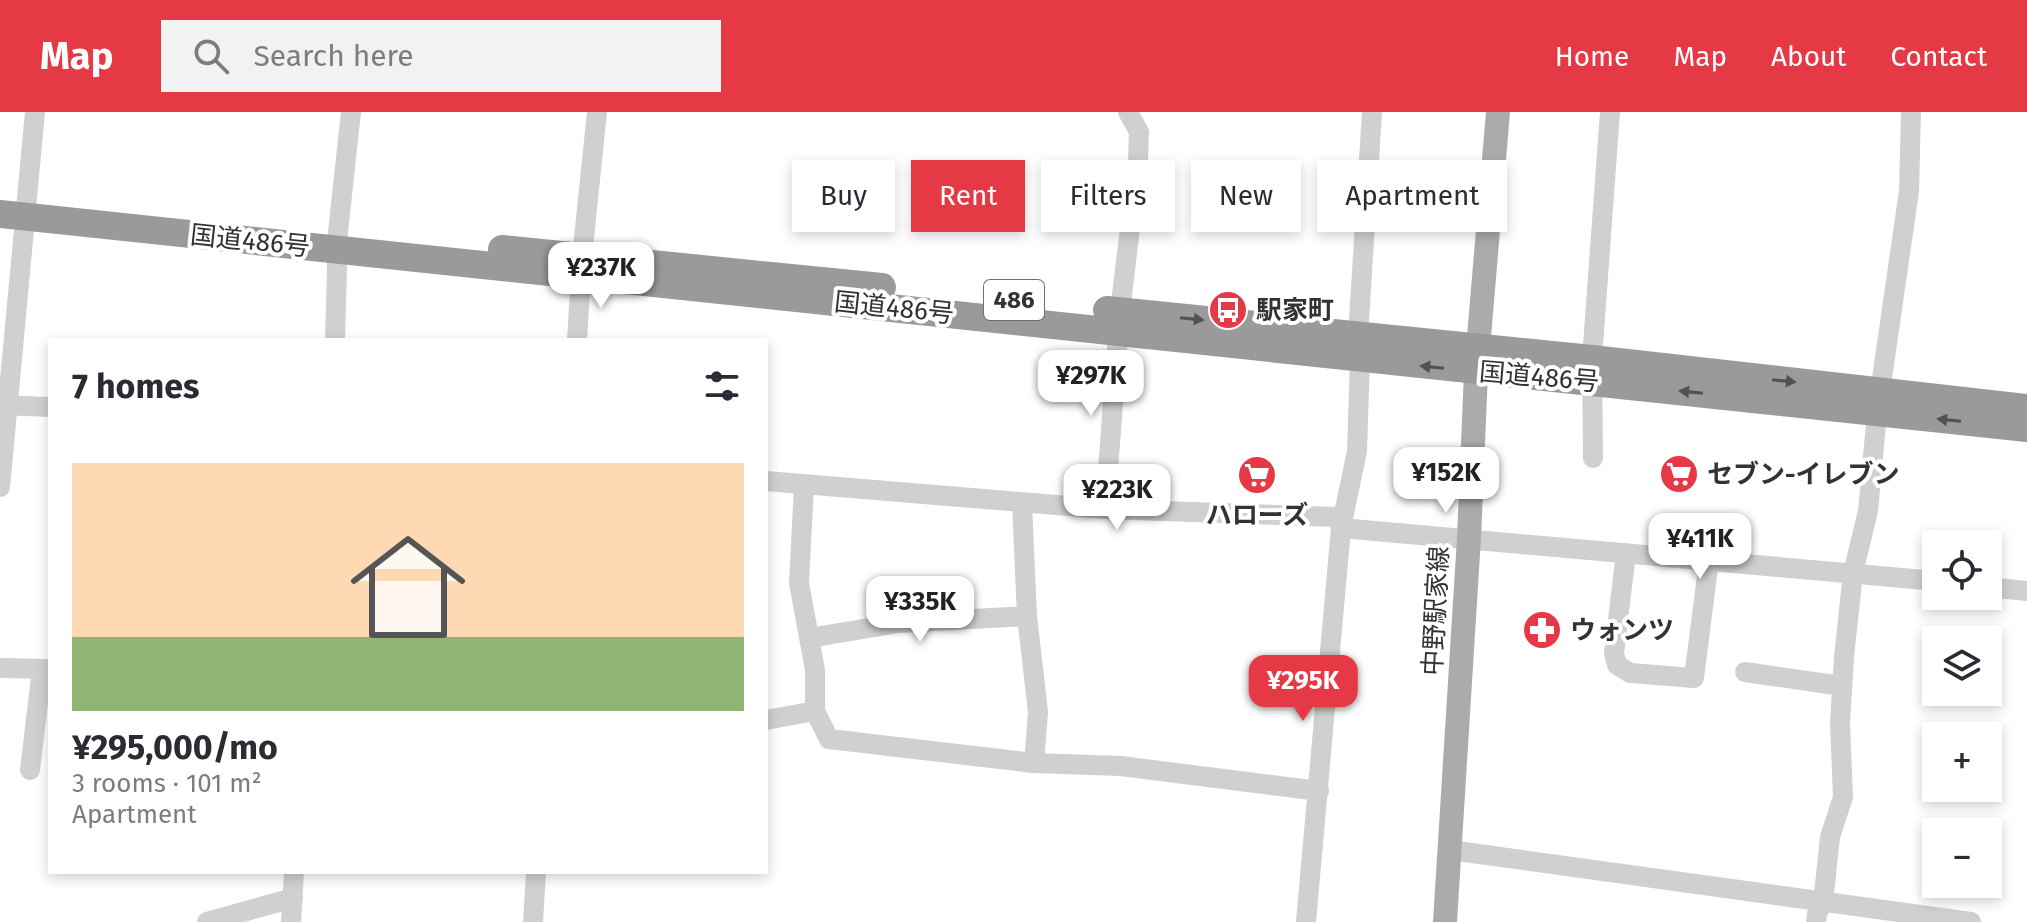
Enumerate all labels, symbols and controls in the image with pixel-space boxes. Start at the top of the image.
search box [161,20,721,92]
text: Map [40,33,113,79]
icon: search [189,34,233,78]
text: Search here [253,38,414,74]
text: Home [1555,40,1629,73]
text: Map [1673,40,1727,73]
text: About [1771,40,1846,73]
text: Contact [1890,40,1987,73]
chip: Buy [792,160,895,232]
chip: Rent [911,160,1025,232]
chip: Filters [1041,160,1175,232]
chip: New [1191,160,1301,232]
chip: Apartment [1317,160,1507,232]
street label: 国道486号 [189,219,311,263]
pin: ¥237K [545,242,657,310]
text: ¥237K [566,252,636,283]
road number: 486 [984,280,1044,320]
street label: 国道486号 [833,286,955,330]
bus stop icon: 駅家町 [1207,289,1249,331]
place label: 駅家町 [1256,295,1334,326]
one-way arrow [1180,312,1205,325]
pin: ¥297K [1035,350,1147,418]
street label: 国道486号 [1478,356,1600,398]
text: ¥297K [1056,360,1126,391]
one-way arrow [1419,360,1444,373]
icon: filters [700,364,744,408]
text: 7 homes [72,366,199,407]
one-way arrow [1772,374,1797,387]
one-way arrow [1678,386,1703,399]
one-way arrow [1936,414,1961,427]
pin: ¥152K [1390,447,1502,515]
supermarket icon: セブン-イレブン [1658,453,1700,495]
supermarket icon: ハローズ [1236,454,1278,496]
text: ¥152K [1411,457,1481,488]
place label: セブン-イレブン [1707,459,1900,490]
pin: ¥223K [1061,464,1173,532]
text: ¥223K [1081,474,1153,505]
place label: ハローズ [1206,500,1308,531]
pin: ¥411K [1644,513,1756,581]
icon: home [336,515,480,659]
text: ¥411K [1666,523,1734,554]
map controls [1922,530,2002,898]
button: locate [1922,530,2002,610]
street label: 中野駅家線 [1417,545,1455,677]
pin: ¥335K [864,576,976,644]
text: ¥335K [884,586,956,617]
pharmacy icon: ウォンツ [1521,609,1563,651]
place label: ウォンツ [1570,615,1674,646]
button: layers [1922,626,2002,706]
pin: ¥295K [1247,655,1359,723]
text: ¥295K [1267,665,1339,696]
button: + [1922,722,2002,802]
text: ¥295,000/mo [72,727,278,768]
text: 3 rooms · 101 m² [72,768,262,799]
text: Apartment [72,799,197,830]
button: − [1922,818,2002,898]

